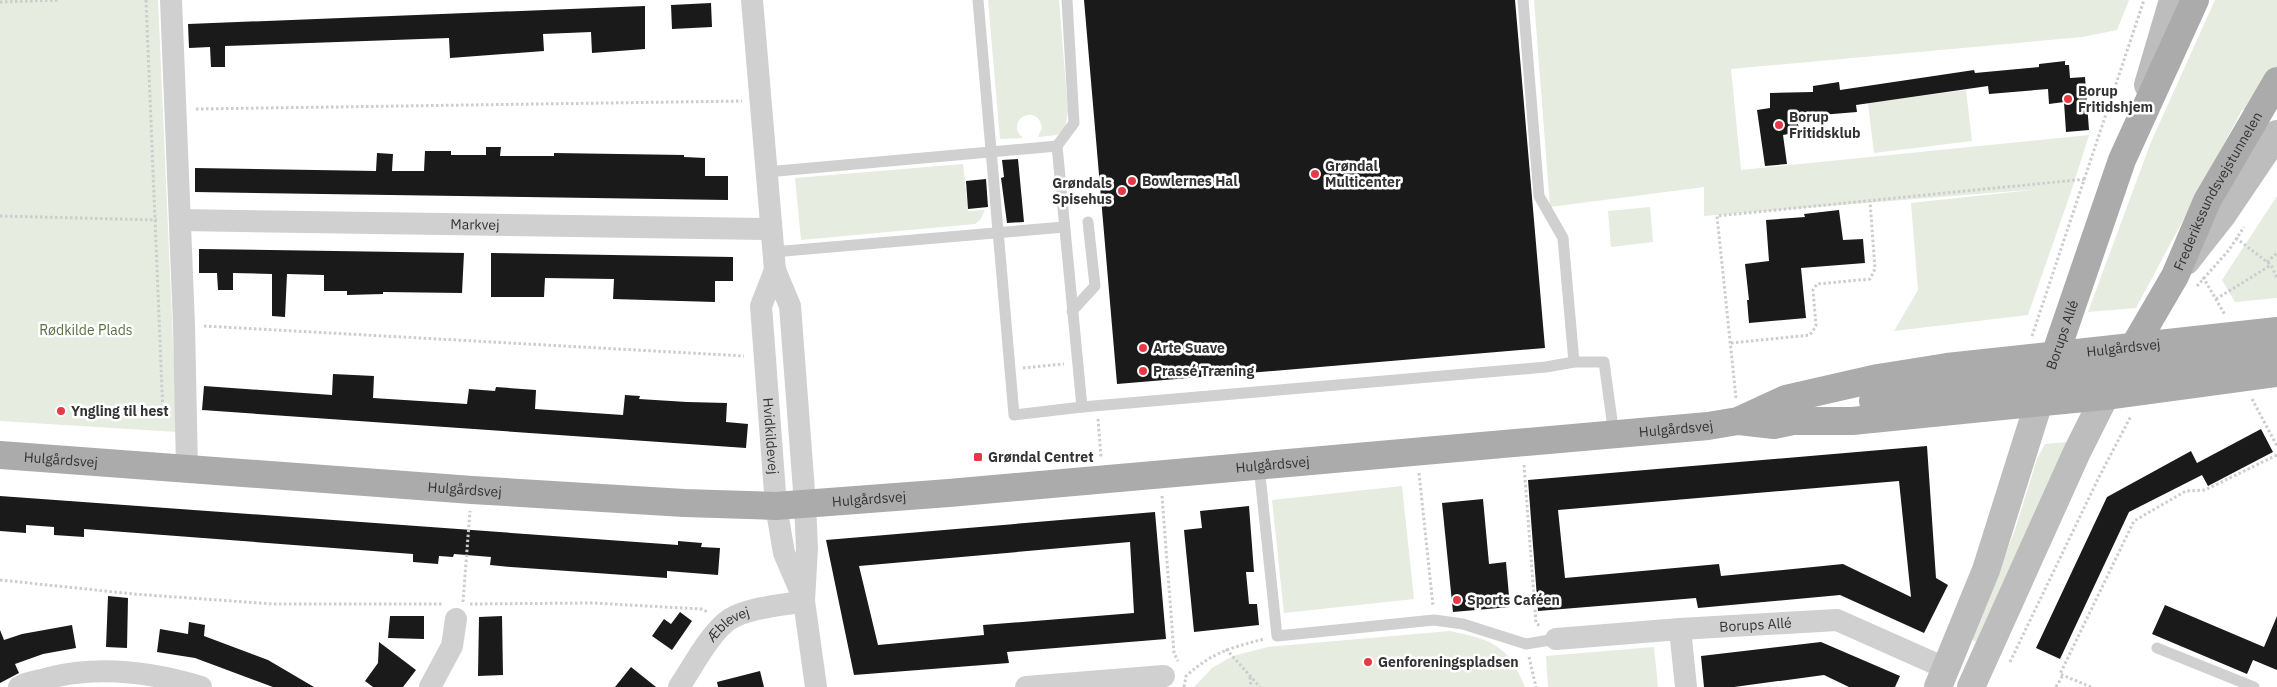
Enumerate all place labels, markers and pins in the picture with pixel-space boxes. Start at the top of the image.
place label: Borup Fritidshjem [2078,82,2153,116]
marker: Borup Fritidshjem [2062,93,2074,105]
place label: Borup Fritidsklub [1789,108,1861,142]
marker: Borup Fritidsklub [1773,119,1785,131]
place label: Grøndal Multicenter [1325,157,1401,191]
marker: Grøndal Multicenter [1309,168,1321,180]
place label: Bowlernes Hal [1142,172,1238,190]
place label: Grøndals Spisehus [1052,174,1112,208]
marker: Bowlernes Hal [1126,175,1138,187]
marker: Grøndals Spisehus [1116,185,1128,197]
place label: Arte Suave [1153,339,1225,357]
marker: Arte Suave [1137,342,1149,354]
place label: Prassé Træning [1153,362,1254,380]
marker: Prassé Træning [1137,365,1149,377]
place label: Yngling til hest [71,402,169,420]
marker: Yngling til hest [55,405,67,417]
place label: Grøndal Centret [988,448,1094,466]
marker: Grøndal Centret [972,451,984,463]
place label: Sports Caféen [1467,591,1560,609]
marker: Sports Caféen [1451,594,1463,606]
place label: Genforeningspladsen [1378,653,1519,671]
marker: Genforeningspladsen [1362,656,1374,668]

